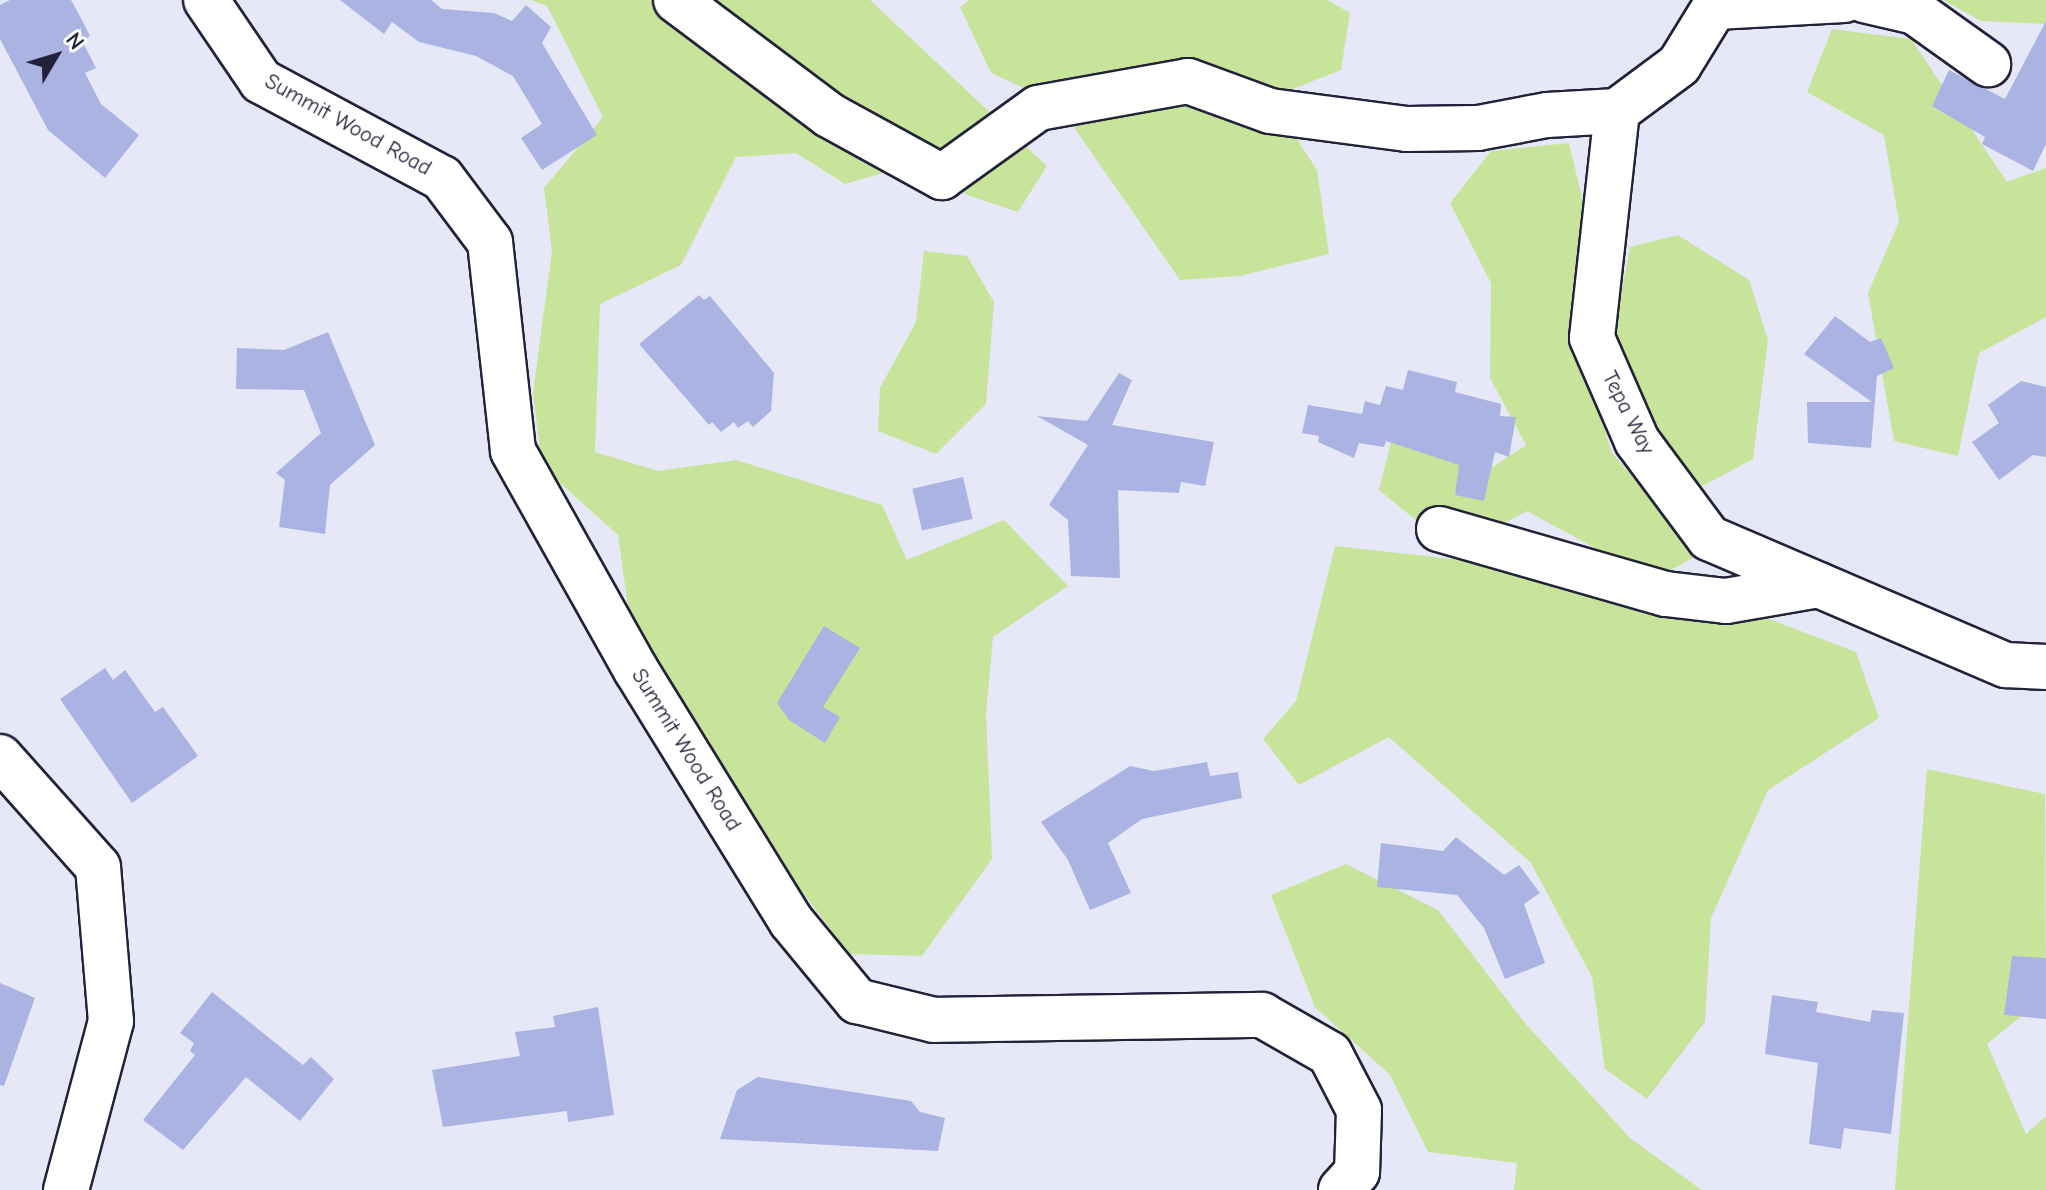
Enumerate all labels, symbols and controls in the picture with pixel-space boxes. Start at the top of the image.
north arrow [16,16,96,96]
text: N [60,28,90,55]
street label: Summit Wood Road [260,68,436,182]
street label: Tepa Way [1596,367,1660,459]
street label: Summit Wood Road [625,664,747,836]

